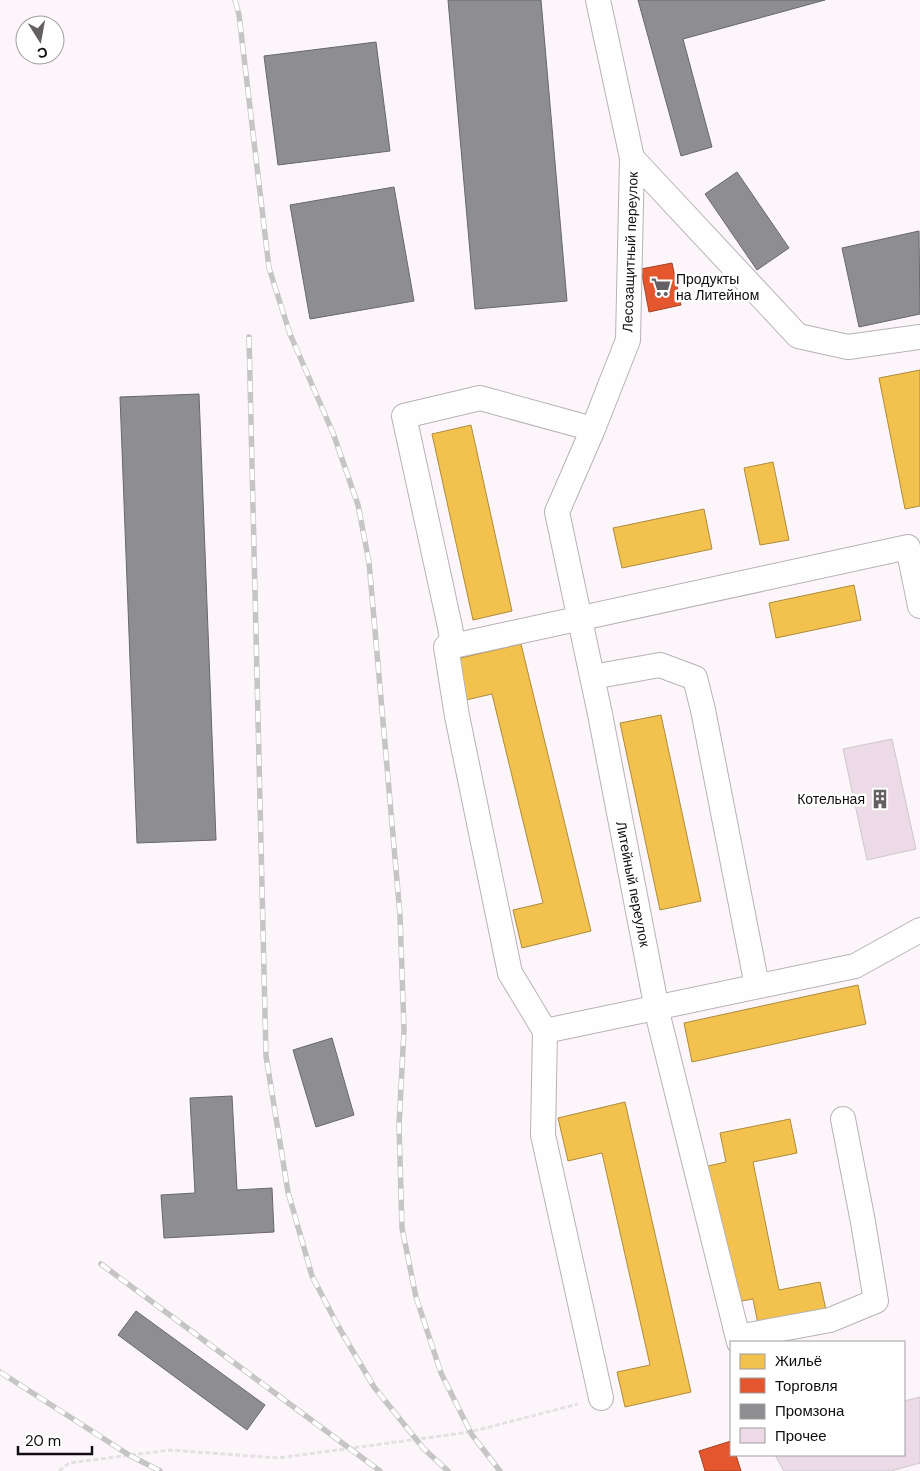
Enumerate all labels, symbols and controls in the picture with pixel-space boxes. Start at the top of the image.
north arrow [15,15,65,65]
text: С [36,43,49,63]
street label: Лесозащитный переулок [618,170,642,333]
place label: Продукты на Литейном [676,270,759,304]
supermarket icon: Продукты на Литейном [650,276,672,298]
building icon: Котельная [869,788,891,810]
place label: Котельная [797,790,865,808]
street label: Литейный переулок [612,819,654,949]
legend [730,1341,905,1456]
text: Жильё [775,1351,822,1371]
text: Торговля [775,1376,838,1396]
text: Промзона [775,1401,845,1421]
scale bar [18,1424,91,1456]
text: Прочее [775,1426,827,1446]
text: 20 m [25,1431,61,1451]

